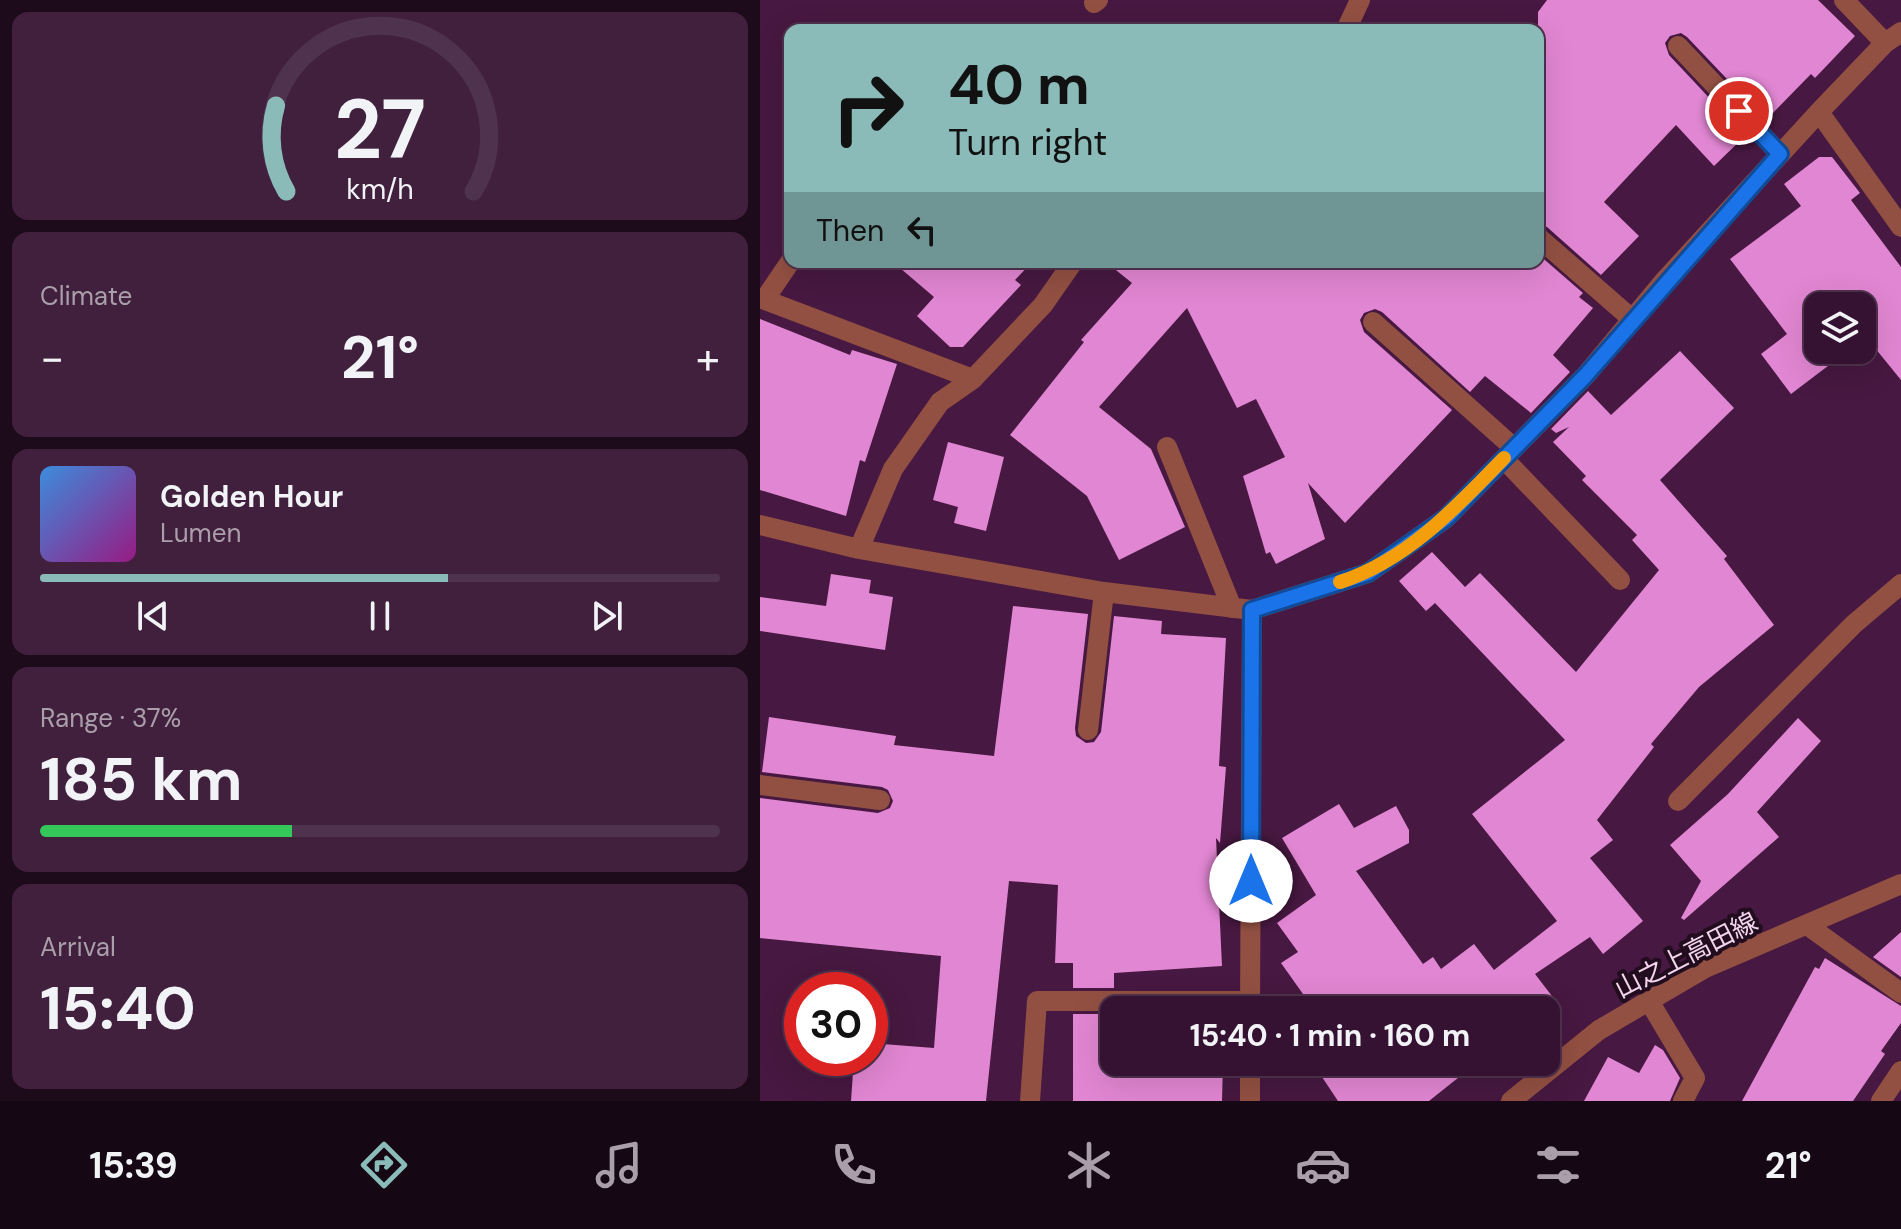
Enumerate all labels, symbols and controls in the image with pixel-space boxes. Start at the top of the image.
text: 40 m [948,48,1090,121]
icon: right [816,56,920,160]
text: 27 [334,75,426,184]
pin [1705,77,1773,145]
icon: arrive [1717,89,1761,133]
text: Turn right [948,119,1107,166]
text: km/h [346,171,414,208]
icon: left [900,208,944,252]
text: Then [816,211,884,250]
text: Climate [40,279,132,313]
map controls [1804,292,1876,364]
button: layers [1804,292,1876,364]
text: 21° [341,318,419,397]
text: − [40,329,64,387]
text: + [696,329,720,387]
text: Golden Hour [160,477,343,516]
text: Lumen [160,516,241,550]
icon: previous [131,594,175,638]
icon: pause [358,594,402,638]
icon: next [585,594,629,638]
text: Range · 37% [40,701,181,735]
text: 185 km [40,740,242,819]
position arrow [1209,839,1293,923]
street label: 山之上高田線 [1609,904,1763,1006]
text: Arrival [40,930,116,964]
text: 15:40 [40,969,196,1048]
speed limit sign: 30 [784,972,888,1076]
text: 15:40 · 1 min · 160 m [1190,1016,1470,1055]
icon: directions [356,1137,412,1193]
icon: music [591,1137,647,1193]
icon: phone [826,1137,882,1193]
icon: climate [1061,1137,1117,1193]
icon: car [1295,1137,1351,1193]
icon: filters [1530,1137,1586,1193]
text: 15:39 [89,1142,178,1189]
text: 21° [1765,1142,1812,1189]

